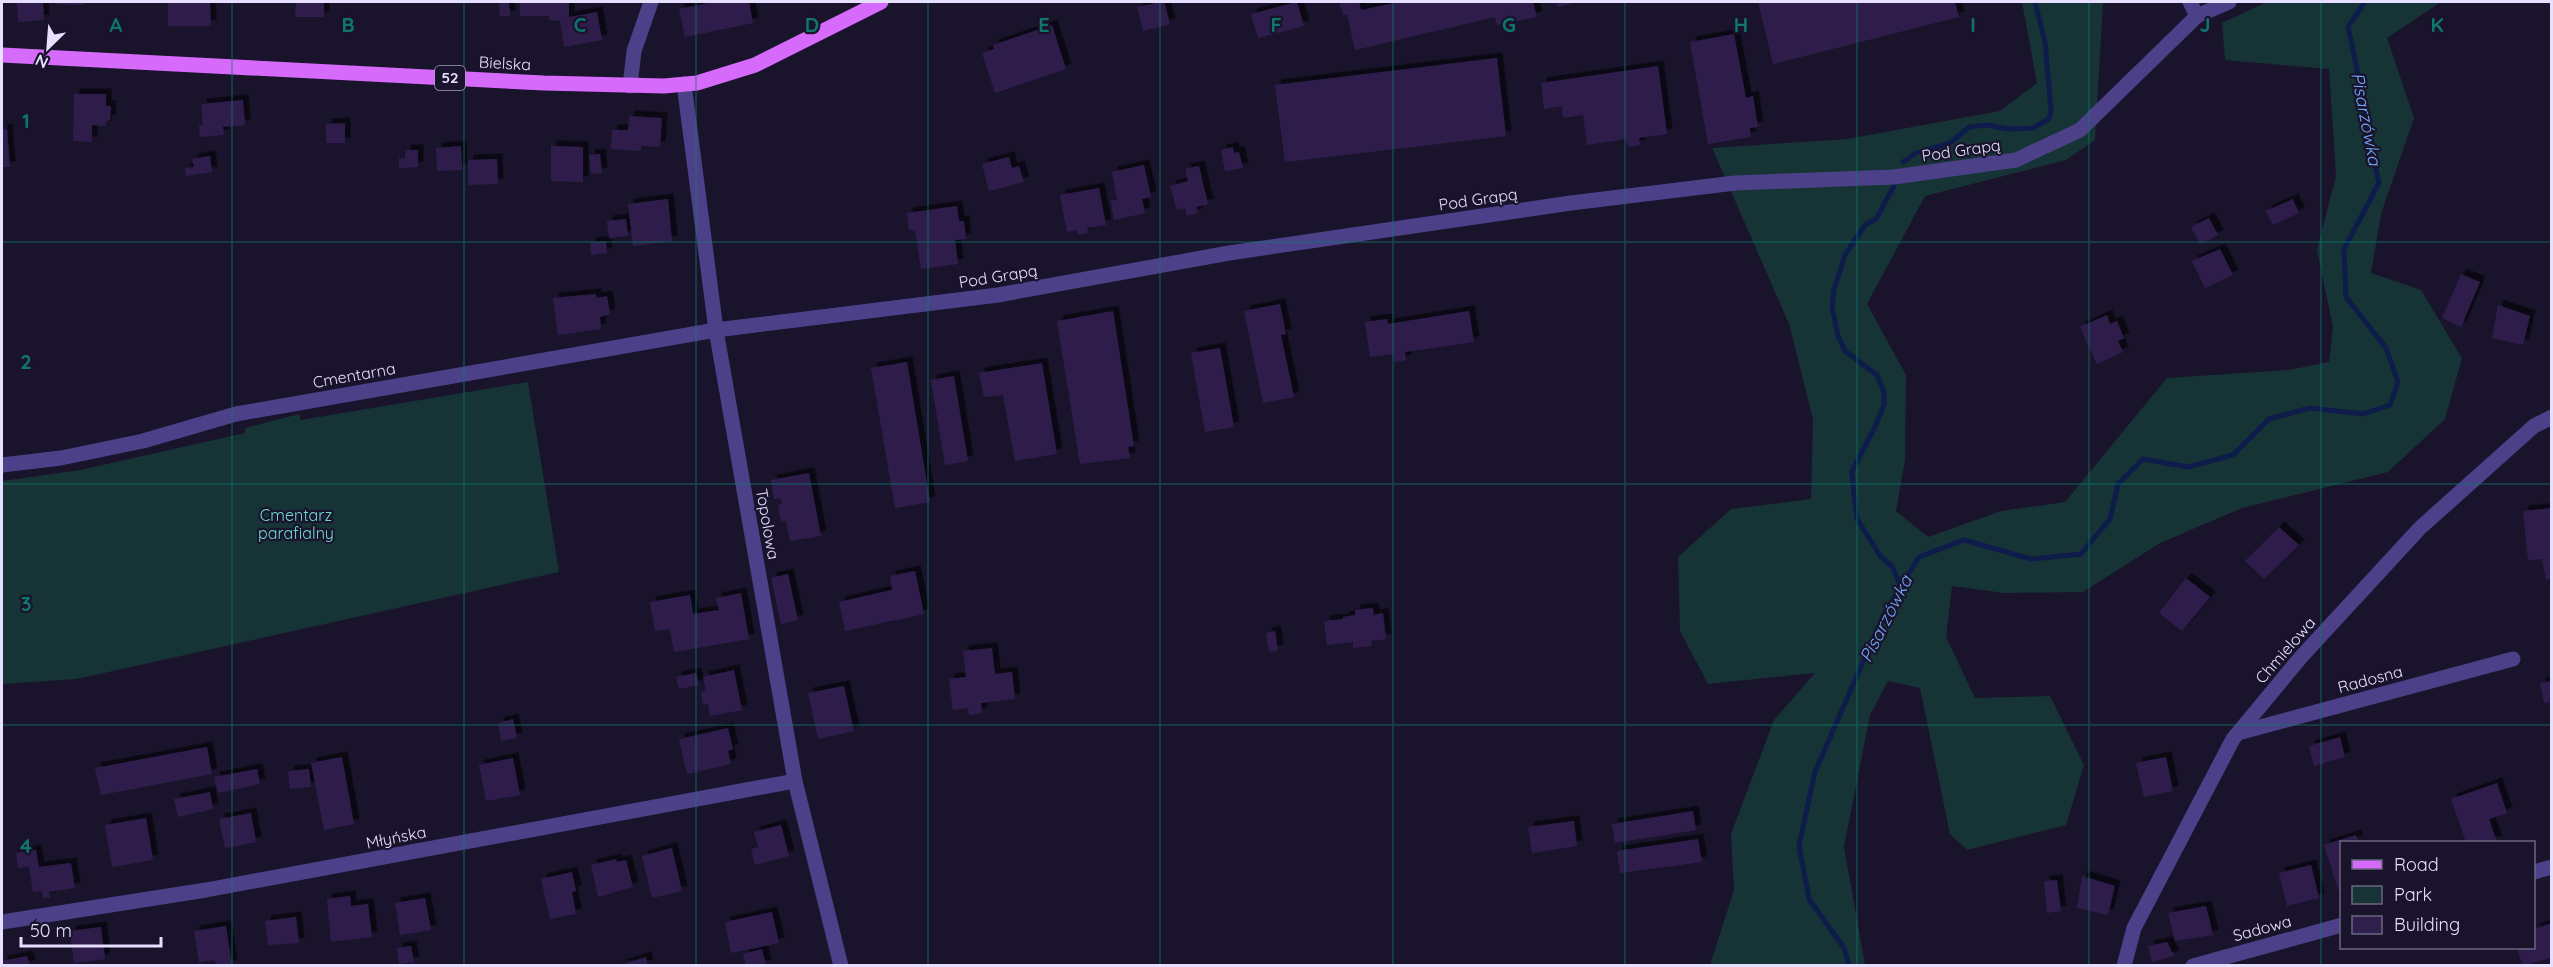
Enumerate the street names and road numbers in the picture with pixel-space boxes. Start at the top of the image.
street label: Bielska [478,52,532,74]
road number: 52 [435,66,465,90]
street label: Pod Grapą [1920,135,2002,165]
street label: Pod Grapą [1437,184,1519,214]
street label: Pod Grapą [957,260,1039,292]
street label: Cmentarna [311,358,397,392]
street label: Topolowa [752,487,784,561]
street label: Chmielowa [2251,613,2319,687]
street label: Radosna [2335,661,2405,697]
street label: Młyńska [364,821,428,853]
street label: Sadowa [2231,911,2293,945]

